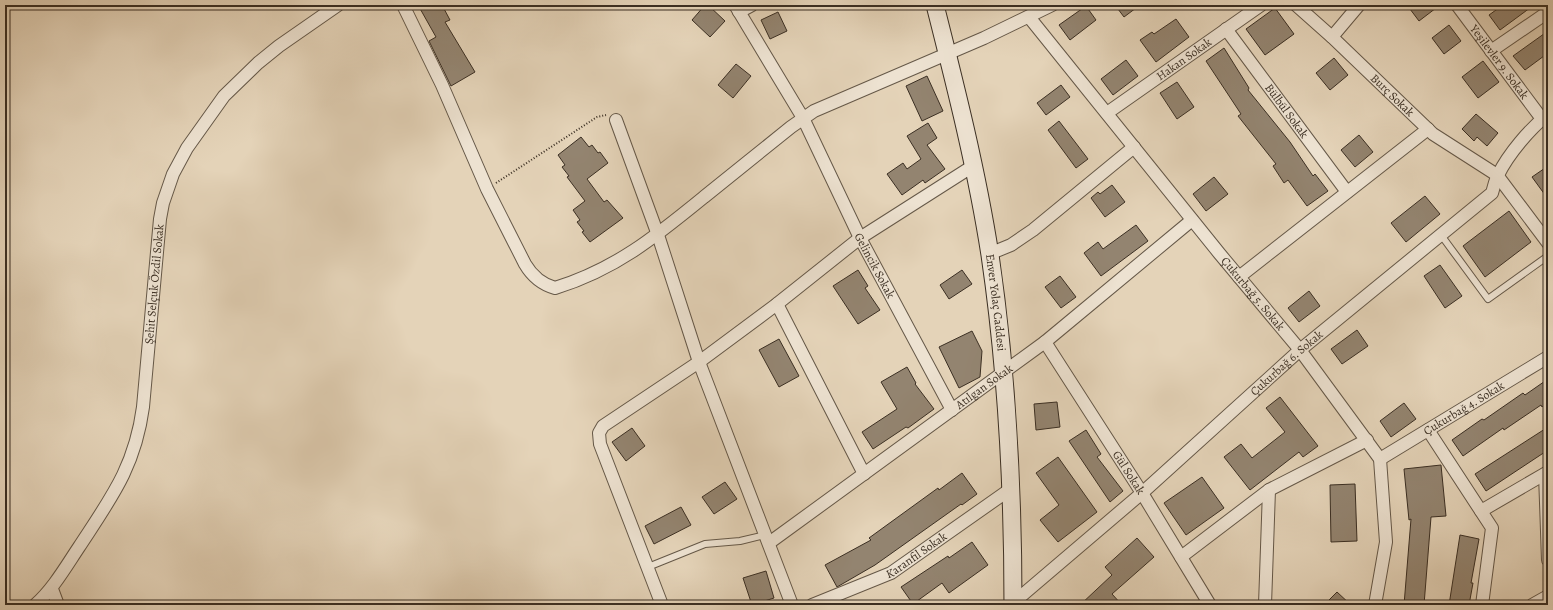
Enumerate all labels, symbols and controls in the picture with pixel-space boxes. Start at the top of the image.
street label: Yeşilevler 9. Sokak [1466,21,1533,103]
street label: Hakan Sokak [1153,34,1215,84]
street label: Burç Sokak [1367,70,1418,120]
street label: Bülbül Sokak [1261,80,1312,141]
street label: Şehit Selçuk Özdil Sokak [141,223,168,345]
street label: Gelincik Sokak [851,230,899,301]
street label: Enver Yolaç Caddesi [982,253,1010,352]
street label: Çukurbağ 5. Sokak [1217,253,1288,334]
street label: Çukurbağ 6. Sokak [1247,326,1326,399]
street label: Atılgan Sokak [951,360,1016,413]
street label: Çukurbağ 4. Sokak [1420,377,1507,439]
street label: Gül Sokak [1109,447,1149,497]
street label: Karanfil Sokak [883,528,950,582]

